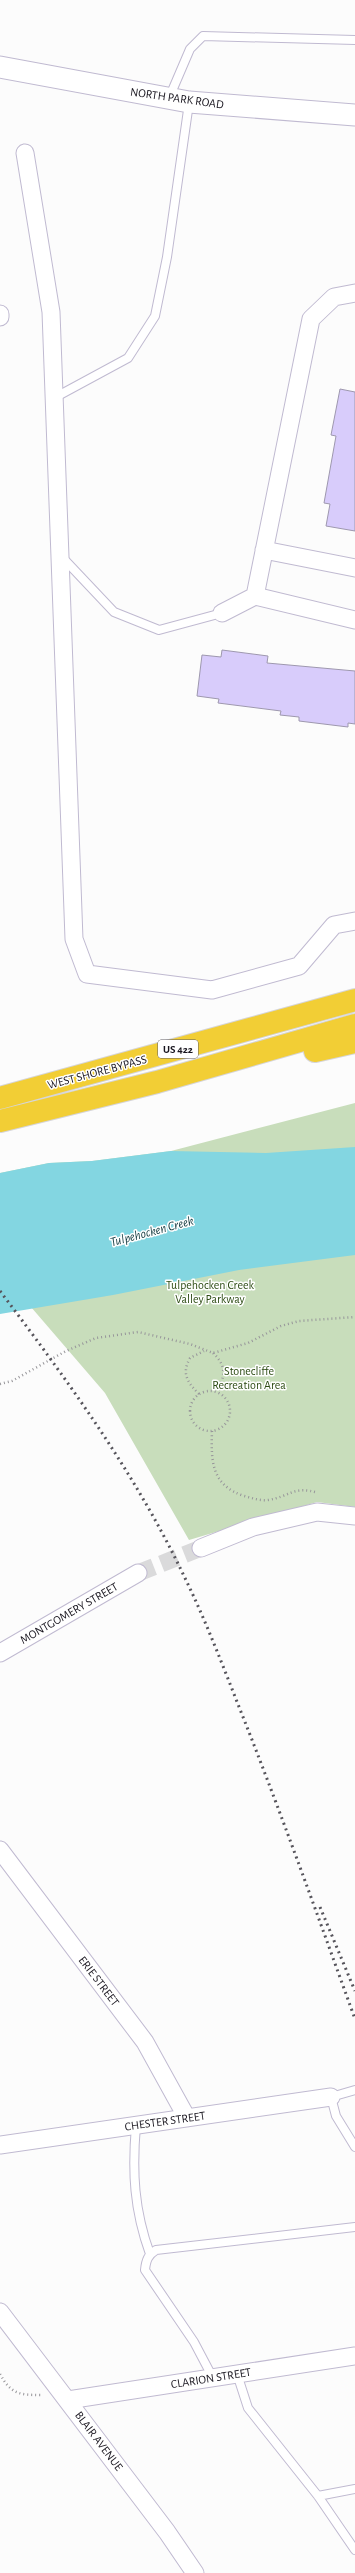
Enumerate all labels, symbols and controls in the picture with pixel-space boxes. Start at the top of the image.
street label: NORTH PARK ROAD [129,85,225,111]
road number: US 422 [158,1040,198,1058]
street label: WEST SHORE BYPASS [46,1053,148,1091]
water label: Tulpehocken Creek [109,1215,195,1249]
park label: Tulpehocken Creek Valley Parkway [166,1279,254,1306]
park label: Stonecliffe Recreation Area [212,1365,286,1391]
street label: MONTGOMERY STREET [18,1580,120,1646]
street label: ERIE STREET [76,1954,122,2008]
street label: CHESTER STREET [124,2109,206,2133]
street label: CLARION STREET [170,2366,252,2390]
street label: BLAIR AVENUE [73,2409,125,2473]

